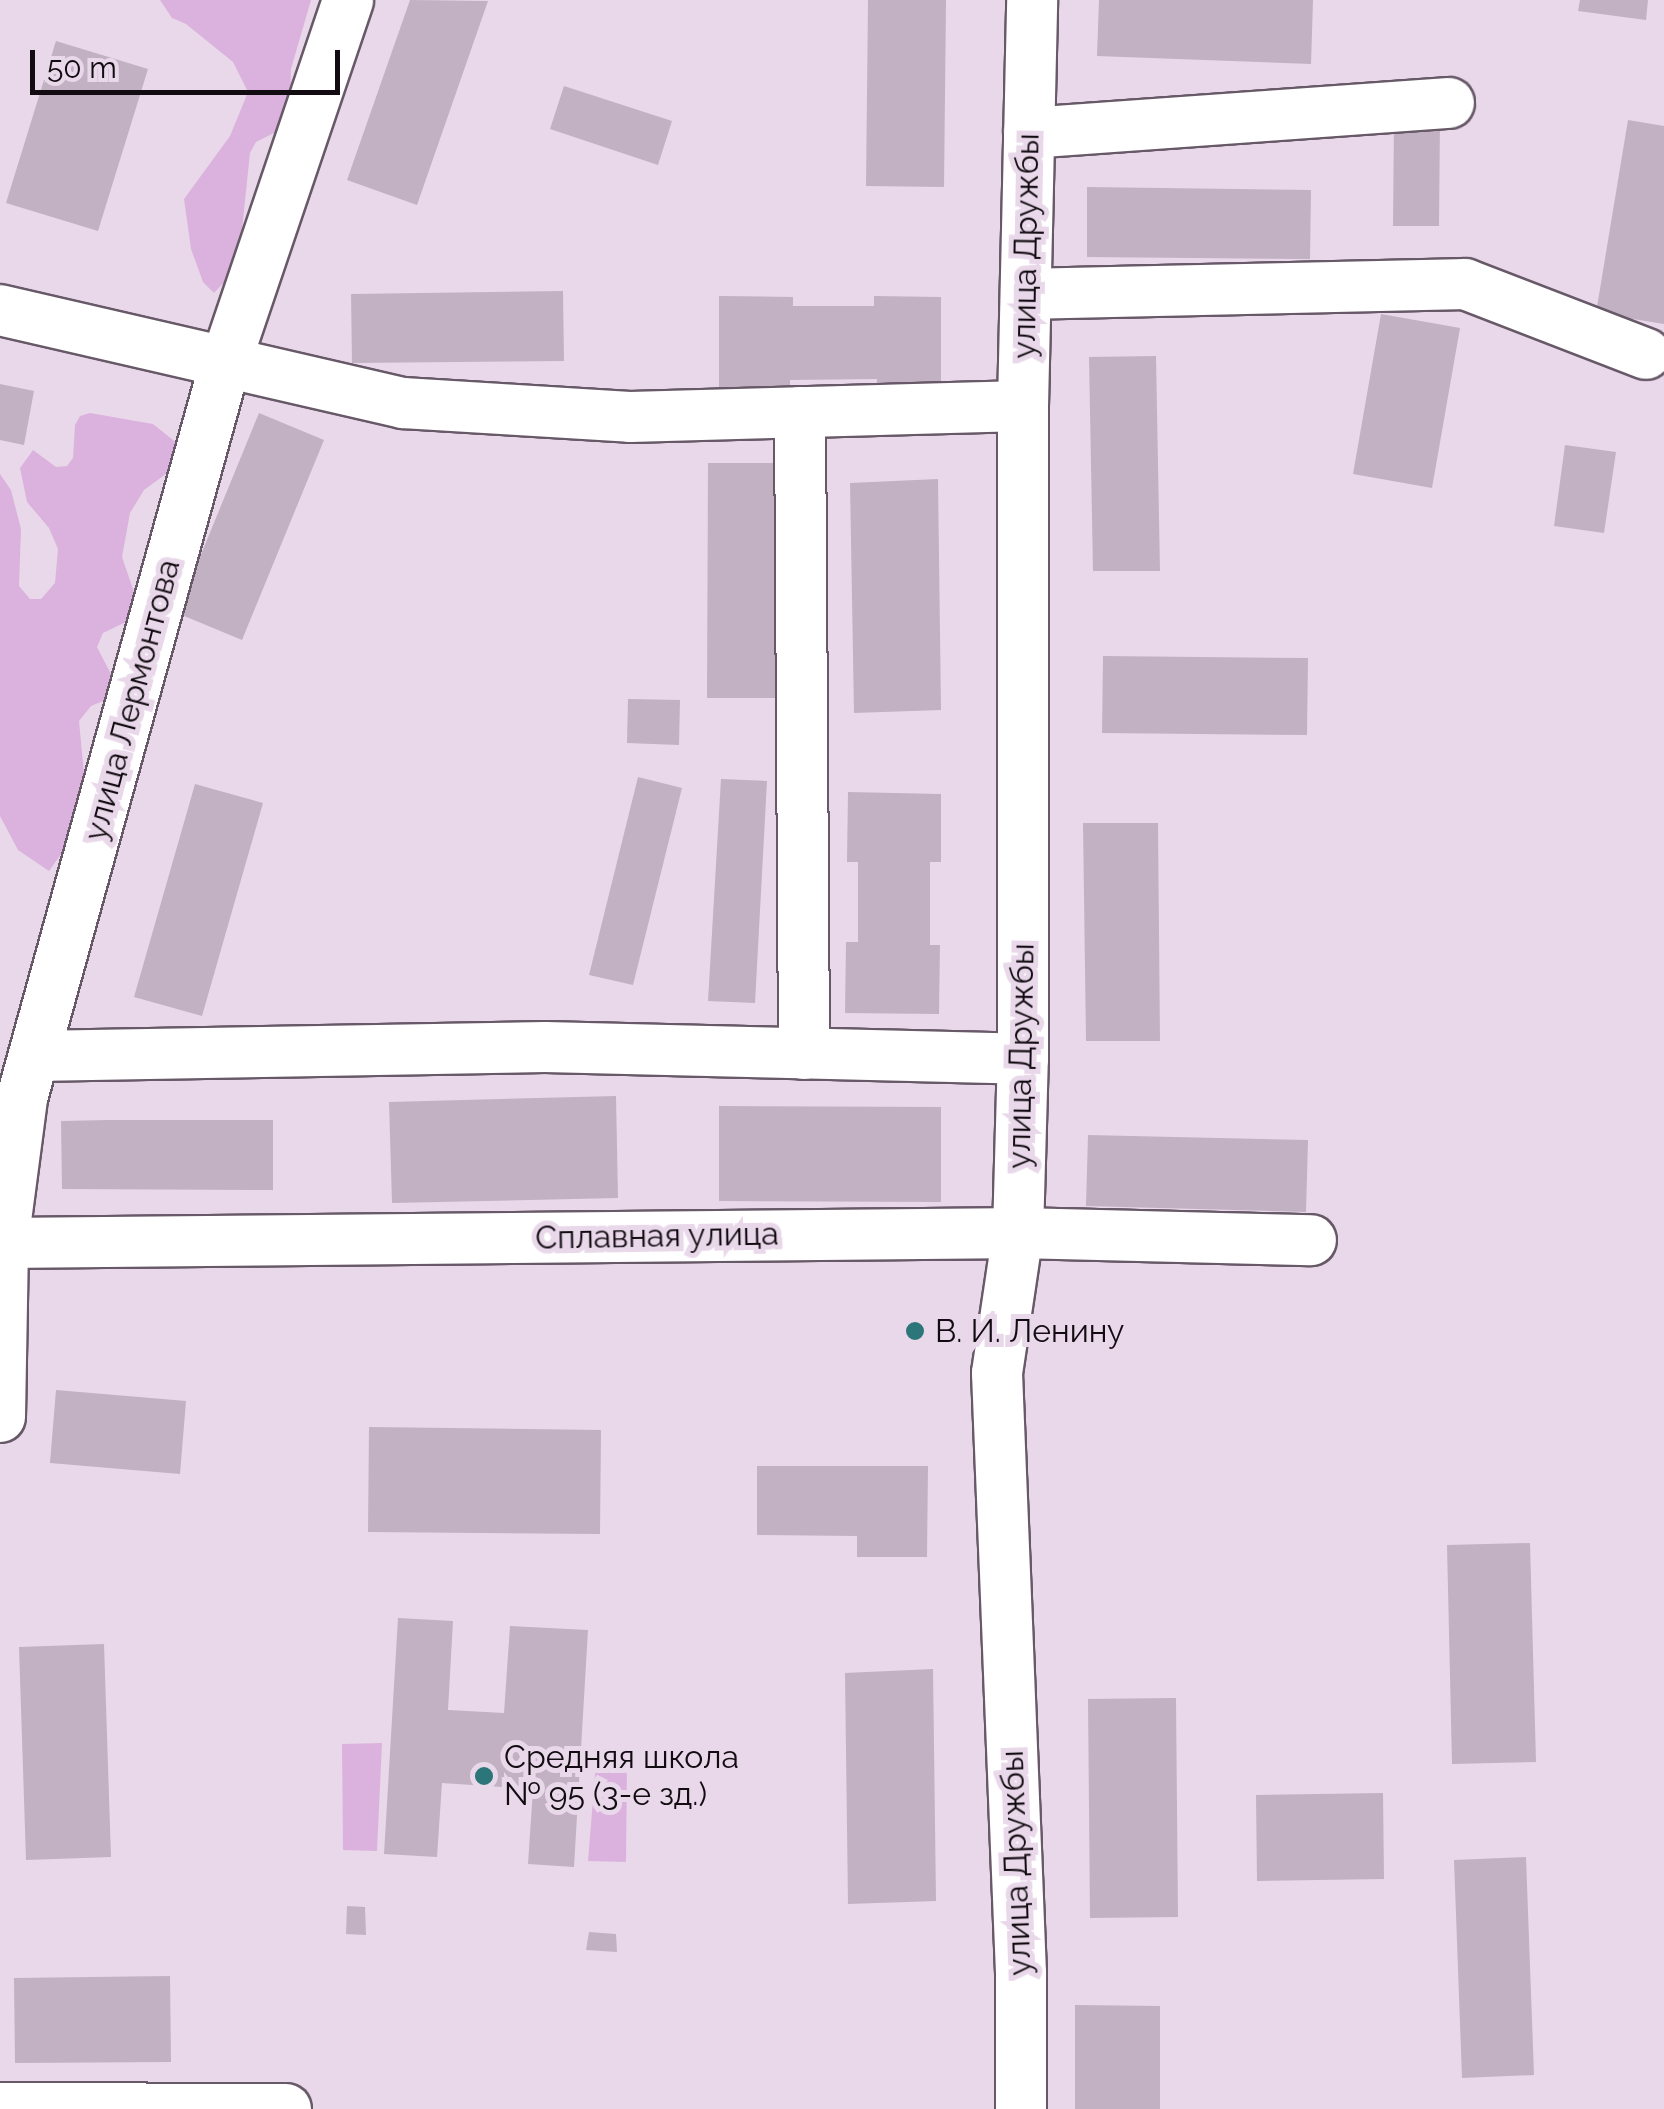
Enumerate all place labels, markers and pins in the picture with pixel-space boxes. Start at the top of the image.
place label: В. И. Ленину [935,1312,1124,1350]
marker: В. И. Ленину [904,1320,926,1342]
place label: Средняя школа № 95 (3-е зд.) [504,1739,739,1814]
marker: Средняя школа № 95 (3-е зд.) [473,1765,495,1787]

